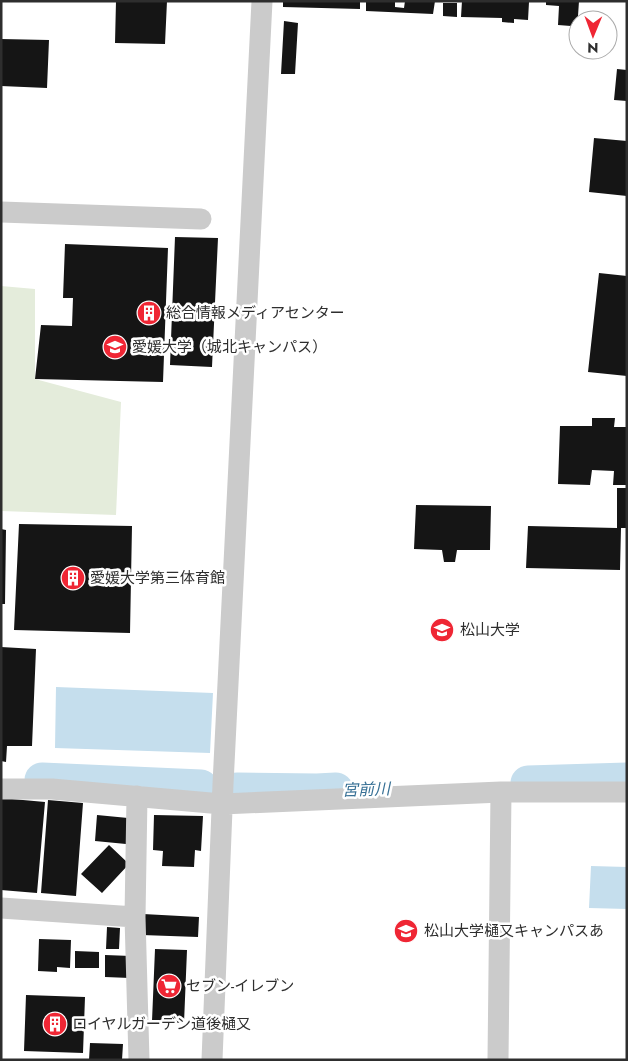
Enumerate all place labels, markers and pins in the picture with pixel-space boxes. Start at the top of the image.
building icon: 総合情報メディアセンター [136,300,162,326]
place label: 総合情報メディアセンター [166,302,345,324]
school or university icon: 愛媛大学（城北キャンパス） [102,334,128,360]
place label: 愛媛大学（城北キャンパス） [132,336,327,358]
building icon: 愛媛大学第三体育館 [60,565,86,591]
place label: 愛媛大学第三体育館 [90,567,225,589]
school or university icon: 松山大学 [429,617,455,643]
place label: 松山大学 [460,619,520,641]
school or university icon: 松山大学樋又キャンパスあ [393,918,419,944]
place label: 松山大学樋又キャンパスあ [424,920,604,942]
supermarket icon: セブン-イレブン [156,973,182,999]
place label: セブン-イレブン [186,975,294,997]
building icon: ロイヤルガーデン道後樋又 [42,1011,68,1037]
place label: ロイヤルガーデン道後樋又 [72,1013,251,1035]

